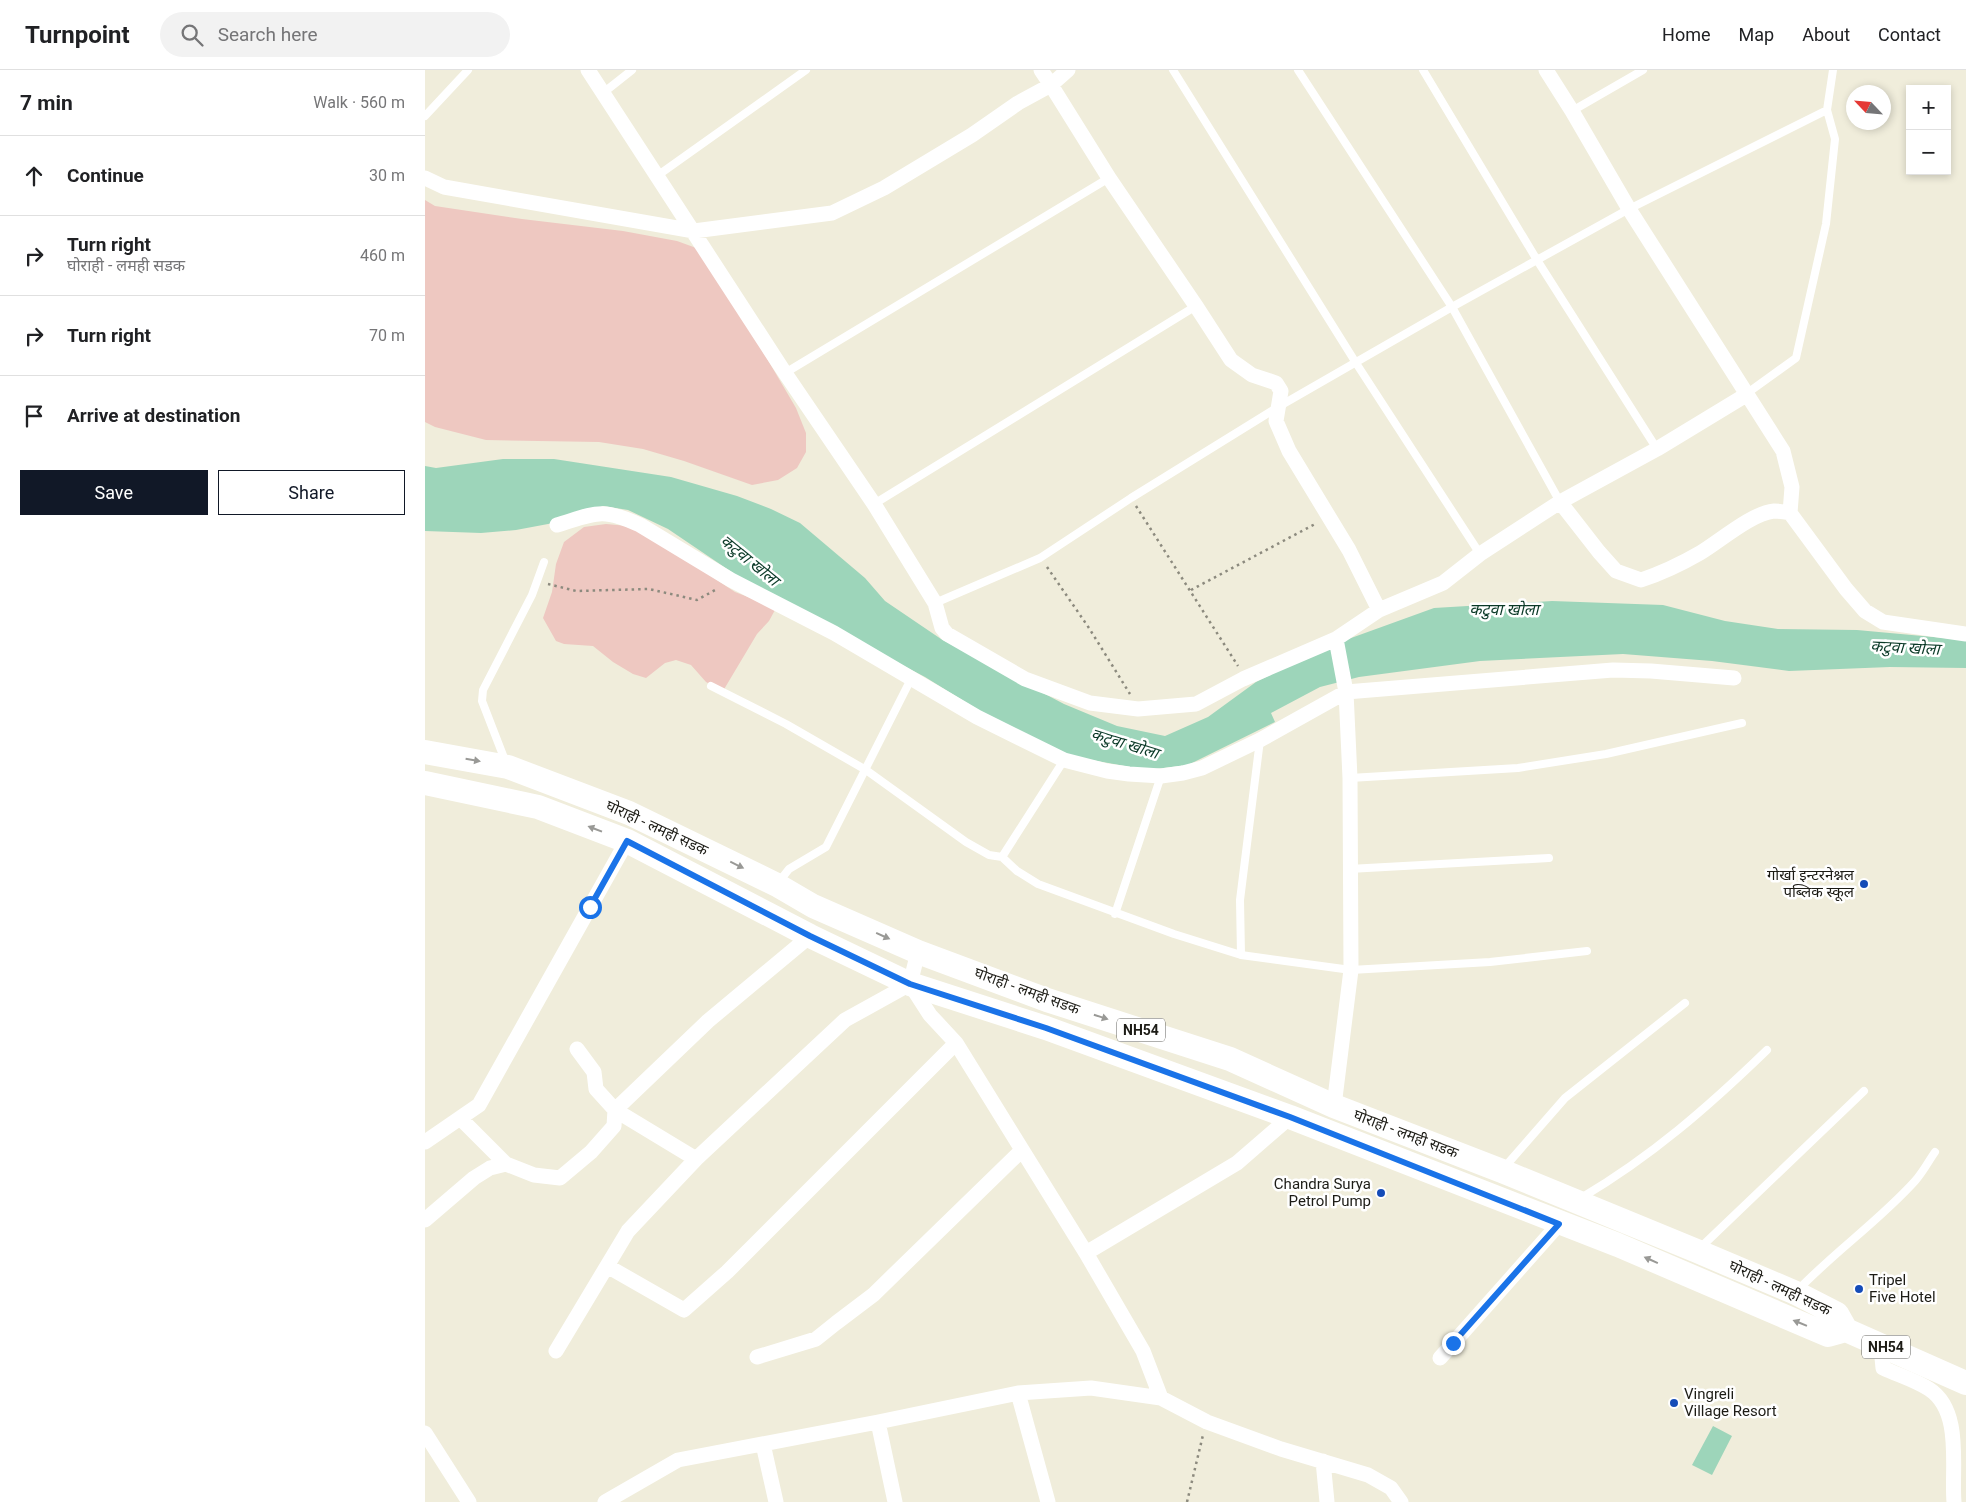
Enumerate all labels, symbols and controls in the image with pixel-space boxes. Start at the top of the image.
search box [160,12,510,57]
text: Turnpoint [25,21,130,49]
icon: search [178,21,206,49]
text: Search here [218,23,318,46]
text: Home [1662,24,1711,45]
text: Map [1739,24,1774,45]
text: About [1802,24,1850,45]
text: Contact [1878,24,1941,45]
north arrow [1846,85,1891,130]
map controls [1906,85,1951,175]
button: + [1906,85,1951,130]
text: 7 min [20,91,73,115]
text: Walk · 560 m [313,93,405,112]
button: − [1906,130,1951,175]
icon: ahead [20,162,48,190]
text: Continue [67,164,144,187]
text: 30 m [369,166,405,185]
text: Turn right [67,233,151,256]
icon: right [20,242,48,270]
text: 460 m [360,246,405,265]
text: घोराही - लमही सडक [67,256,185,275]
icon: right [20,322,48,350]
text: Turn right [67,324,151,347]
text: 70 m [369,326,405,345]
icon: arrive [20,402,48,430]
text: Arrive at destination [67,404,240,427]
button: Save [20,470,208,515]
button: Share [218,470,405,515]
water label: कटुवा खोला [716,531,785,592]
water label: कटुवा खोला [1469,600,1542,620]
water label: कटुवा खोला [1870,636,1943,660]
water label: कटुवा खोला [1089,724,1164,765]
one-way arrow [465,757,481,765]
street label: घोराही - लमही सडक [603,796,711,860]
one-way arrow [587,825,602,832]
one-way arrow [730,862,744,870]
place label: गोर्खा इन्टरनेश्नल पब्लिक स्कूल [1767,866,1855,902]
marker: गोर्खा इन्टरनेश्नल पब्लिक स्कूल [1858,878,1870,890]
route start [579,896,602,919]
one-way arrow [876,933,890,941]
street label: घोराही - लमही सडक [972,964,1082,1019]
one-way arrow [1093,1014,1108,1021]
road number: NH54 [1117,1018,1165,1042]
street label: घोराही - लमही सडक [1351,1106,1461,1162]
place label: Chandra Surya Petrol Pump [1274,1175,1371,1210]
marker: Chandra Surya Petrol Pump [1375,1187,1387,1199]
one-way arrow [1644,1255,1658,1263]
street label: घोराही - लमही सडक [1726,1256,1834,1320]
place label: Tripel Five Hotel [1869,1271,1936,1306]
marker: Tripel Five Hotel [1853,1283,1865,1295]
one-way arrow [1792,1319,1807,1327]
route end [1442,1332,1465,1355]
road number: NH54 [1862,1336,1910,1358]
place label: Vingreli Village Resort [1684,1385,1777,1420]
marker: Vingreli Village Resort [1668,1397,1680,1409]

